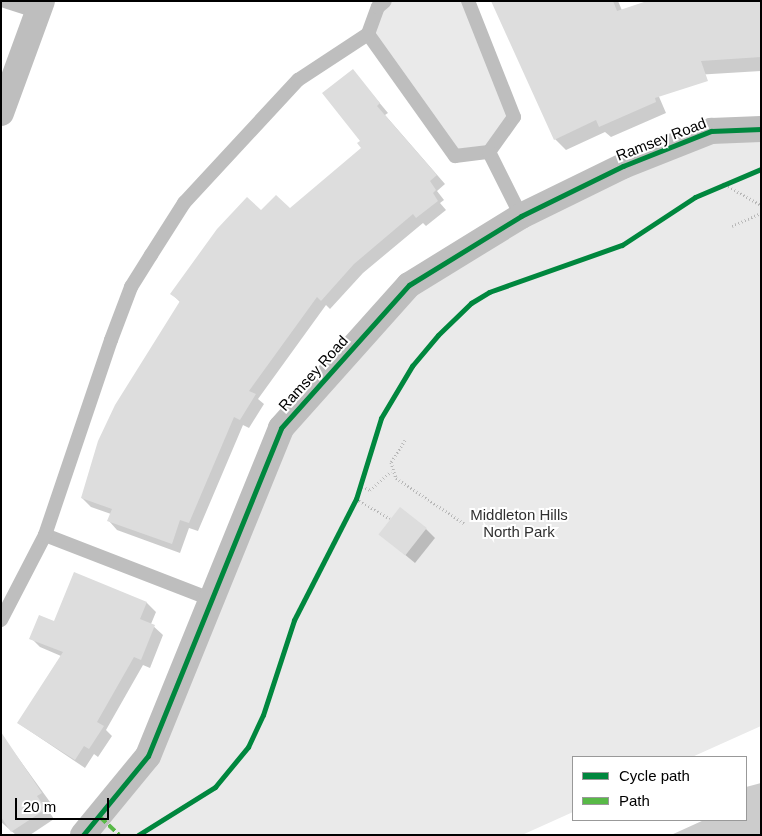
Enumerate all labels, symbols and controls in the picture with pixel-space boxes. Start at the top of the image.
street label: Ramsey Road [613,114,709,164]
street label: Ramsey Road [275,332,351,414]
park label: Middleton Hills North Park [470,505,568,540]
legend [572,756,747,821]
text: Cycle path [619,767,690,784]
scale bar [18,788,111,820]
text: Path [619,792,650,809]
text: 20 m [23,798,56,815]

